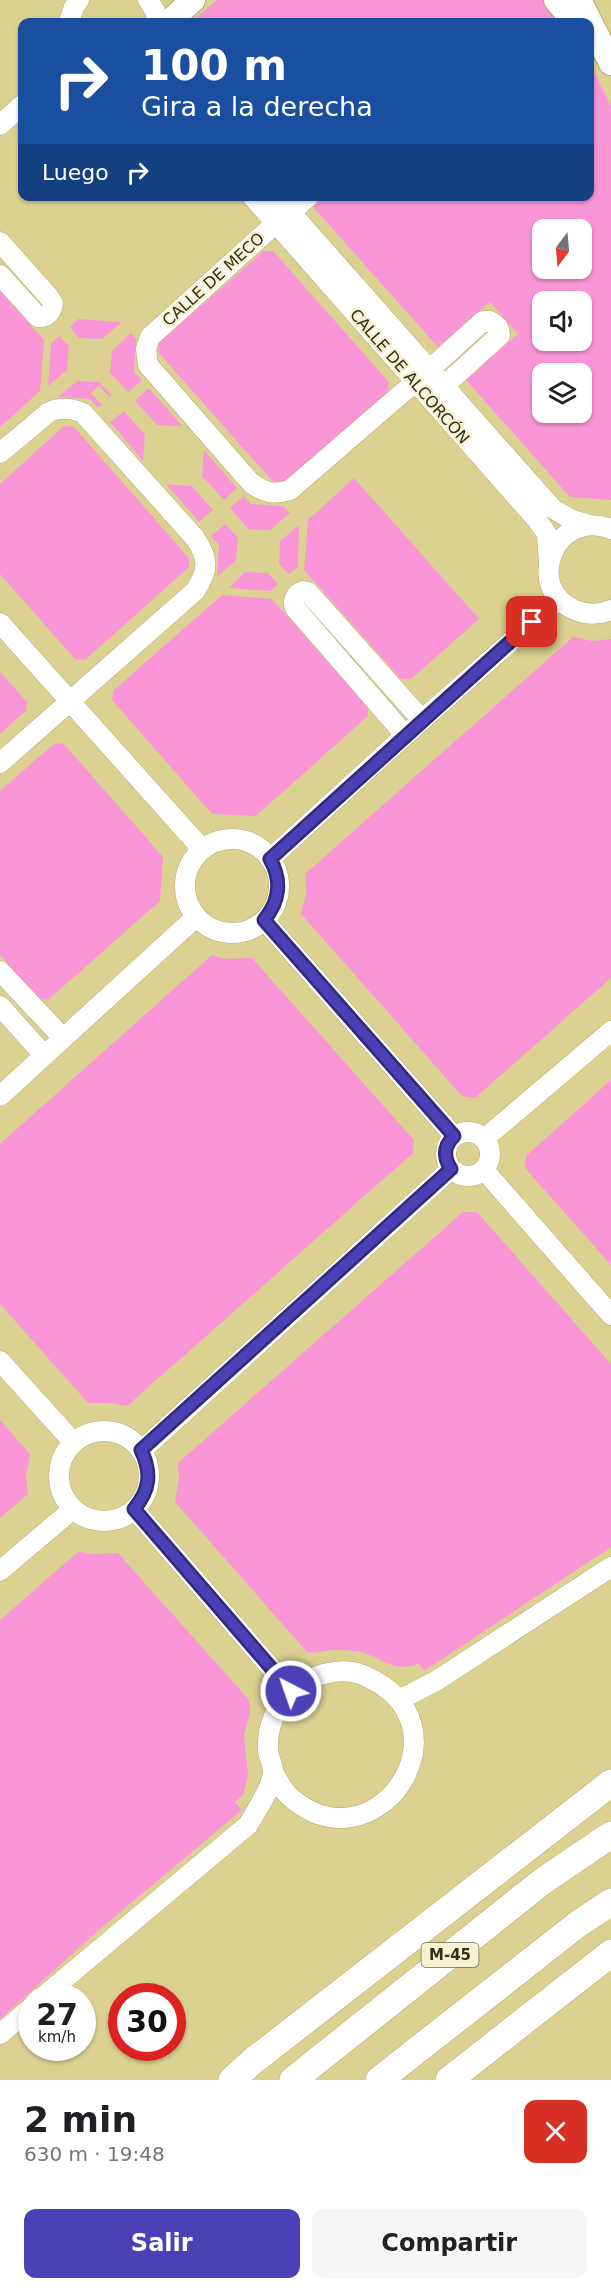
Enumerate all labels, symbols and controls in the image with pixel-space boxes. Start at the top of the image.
text: 100 m [141,41,287,90]
icon: right [42,42,120,120]
text: Gira a la derecha [141,91,373,122]
icon: right [121,156,154,189]
text: Luego [42,160,109,185]
north arrow [532,219,592,279]
map controls [532,219,592,423]
street label: CALLE DE MECO [159,229,268,330]
button: sound [532,291,592,351]
street label: CALLE DE ALCORCÓN [346,305,473,448]
button: layers [532,363,592,423]
pin [506,596,557,647]
icon: arrive [515,605,548,638]
position arrow [259,1659,323,1723]
road number: M-45 [422,1943,478,1967]
speed limit sign: 30 [108,1983,186,2061]
text: 27 [36,1997,78,2032]
text: km/h [38,2028,76,2046]
text: 2 min [24,2099,137,2140]
button: close [524,2100,587,2163]
text: 630 m · 19:48 [24,2142,165,2166]
button: Salir [24,2209,300,2278]
button: Compartir [312,2209,587,2278]

